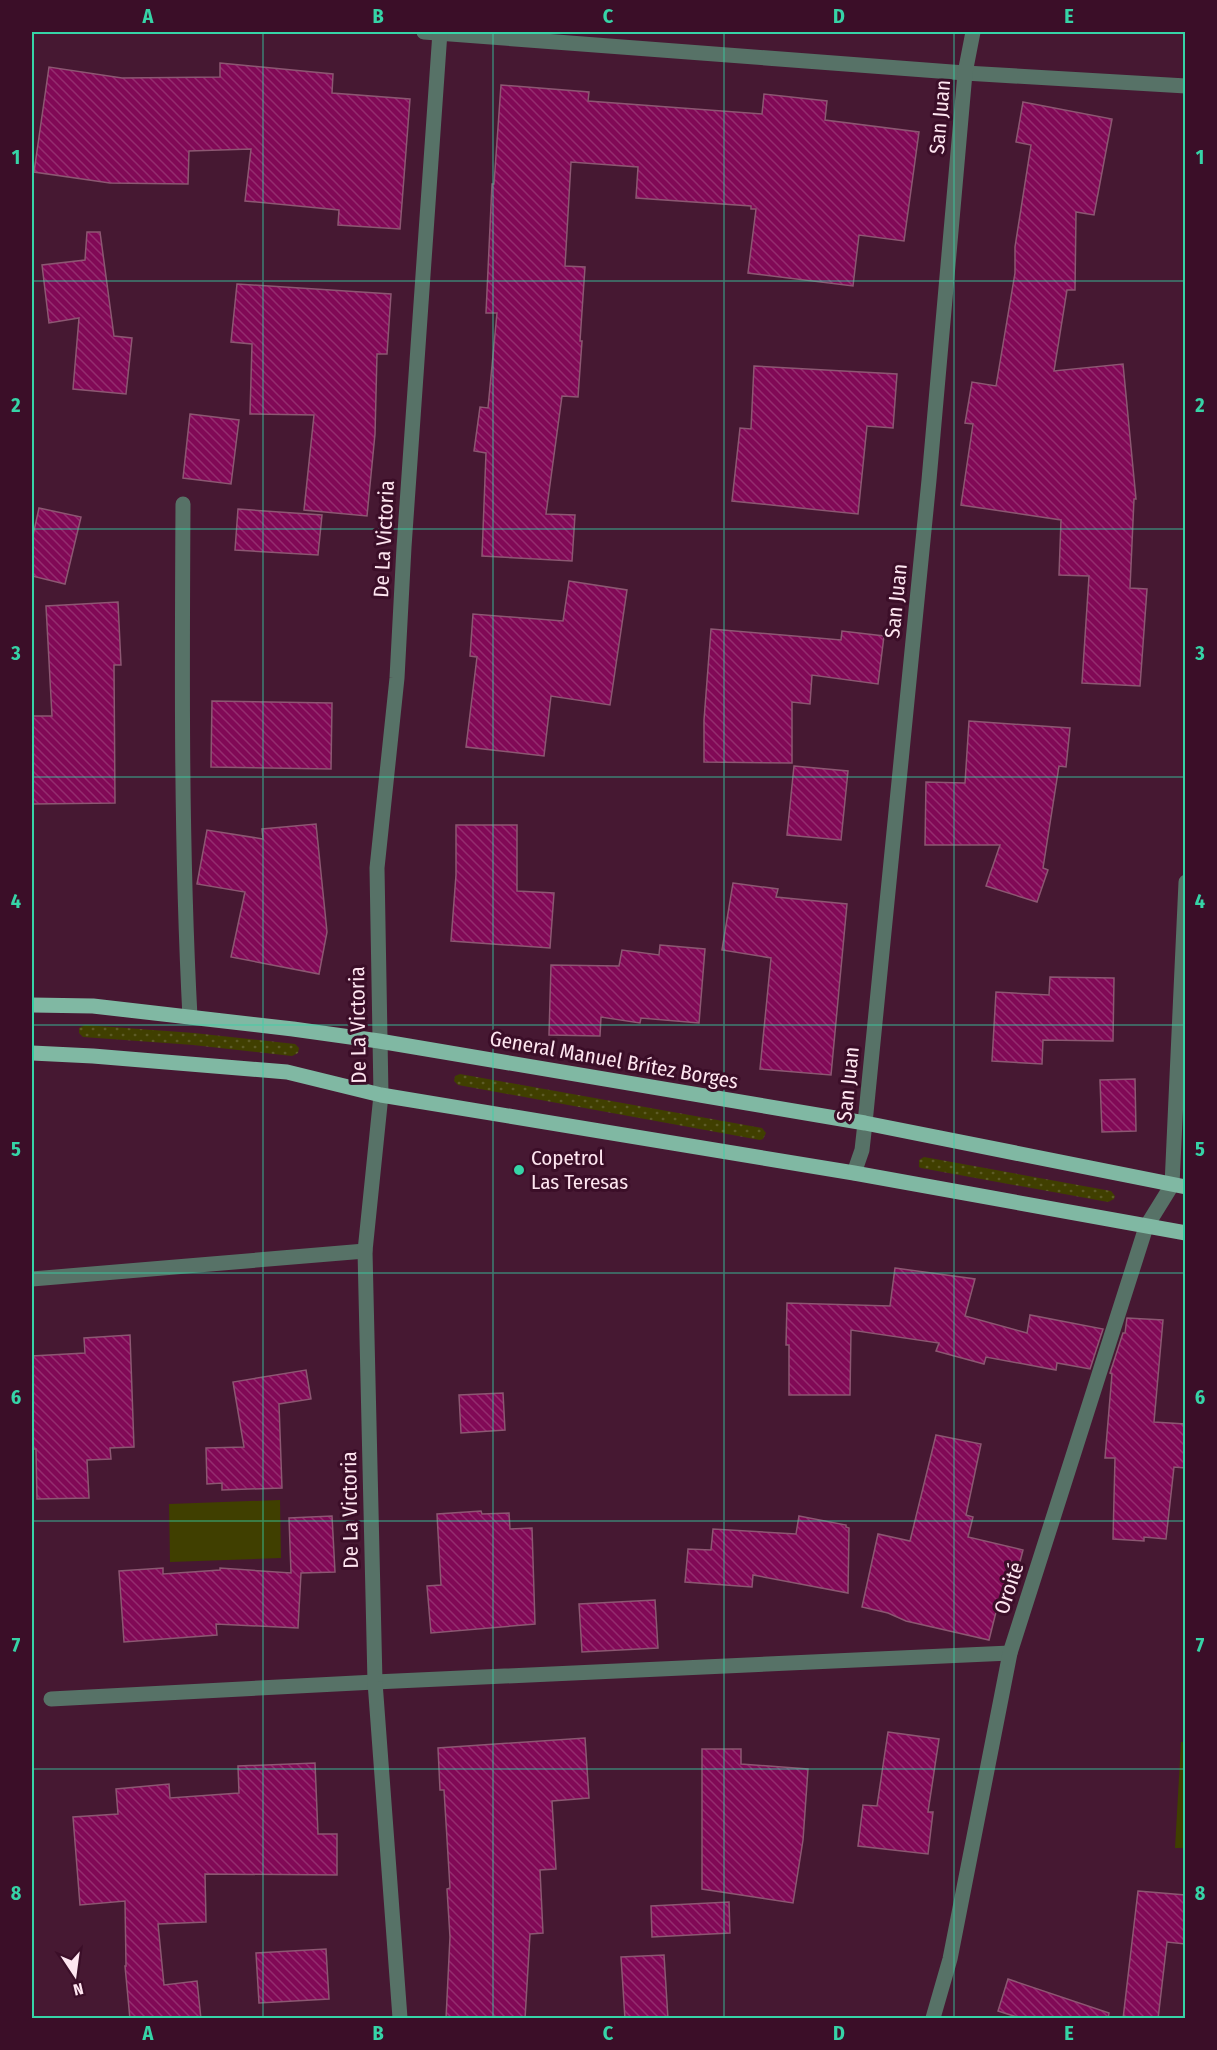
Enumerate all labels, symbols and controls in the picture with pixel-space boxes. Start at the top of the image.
text: A [142,4,155,28]
text: B [372,4,384,28]
text: C [603,4,614,28]
text: D [833,4,845,28]
text: E [1064,4,1074,28]
street label: San Juan [924,79,956,155]
text: 1 [12,145,20,169]
text: 1 [1196,145,1204,169]
text: 2 [10,393,21,417]
text: 2 [1194,393,1205,417]
street label: De La Victoria [368,480,400,598]
street label: San Juan [879,562,913,640]
text: 3 [10,641,21,665]
text: 3 [1194,641,1205,665]
text: 4 [11,889,21,913]
text: 4 [1195,889,1205,913]
street label: De La Victoria [344,966,372,1084]
street label: General Manuel Brítez Borges [488,1025,740,1095]
street label: San Juan [831,1045,865,1123]
text: 5 [11,1137,21,1161]
text: 5 [1195,1137,1205,1161]
place label: Copetrol Las Teresas [531,1145,628,1195]
marker: Copetrol Las Teresas [512,1163,526,1177]
text: 6 [11,1385,21,1409]
text: 6 [1195,1385,1205,1409]
street label: De La Victoria [336,1451,364,1569]
street label: Oroité [988,1559,1030,1617]
text: 7 [12,1633,21,1657]
text: 7 [1196,1633,1205,1657]
text: 8 [11,1881,22,1905]
text: 8 [1195,1881,1206,1905]
north arrow [45,1945,105,2005]
text: N [71,1979,85,1999]
text: A [142,2021,155,2045]
text: B [372,2021,384,2045]
text: C [603,2021,614,2045]
text: D [833,2021,845,2045]
text: E [1064,2021,1074,2045]

